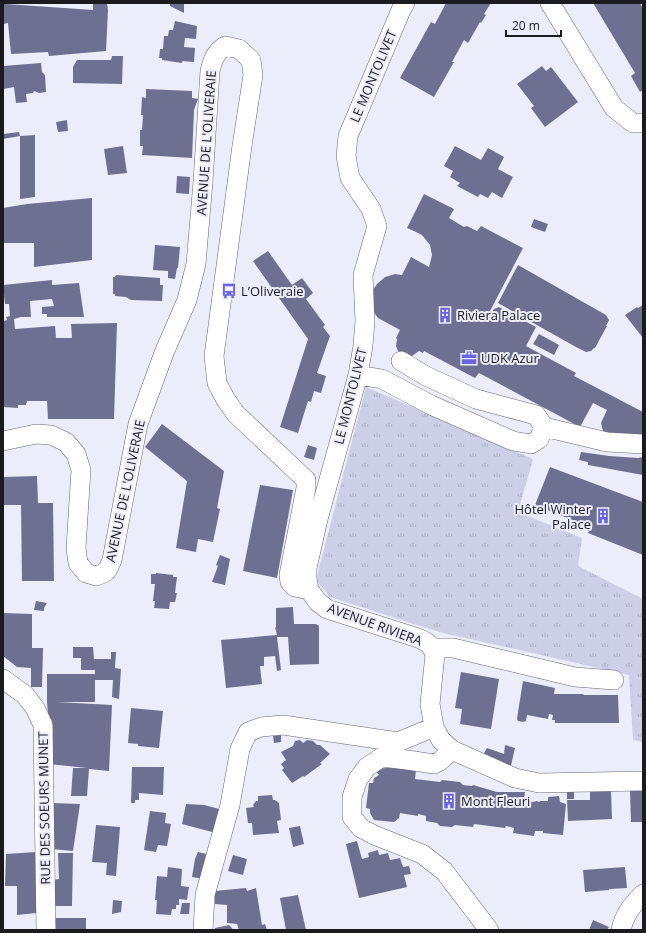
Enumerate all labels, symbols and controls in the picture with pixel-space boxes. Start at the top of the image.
scale bar [506,12,561,38]
text: 20 m [512,17,540,34]
street label: LE MONTOLIVET [345,26,401,125]
street label: AVENUE DE L'OLIVERAIE [192,70,220,216]
bus stop icon: L’Oliveraie [220,282,238,300]
place label: L’Oliveraie [241,282,304,300]
building icon: Riviera Palace [436,306,454,324]
place label: Riviera Palace [457,306,540,324]
street label: LE MONTOLIVET [329,345,371,446]
office icon: UDK Azur [460,349,478,367]
place label: UDK Azur [481,349,540,367]
street label: AVENUE DE L'OLIVERAIE [101,418,149,564]
place label: Hôtel Winter Palace [514,500,592,533]
building icon: Hôtel Winter Palace [594,507,612,525]
street label: AVENUE RIVIERA [325,599,426,650]
street label: RUE DES SOEURS MUNET [34,730,54,885]
building icon: Mont Fleuri [440,792,458,810]
place label: Mont Fleuri [461,792,530,810]

